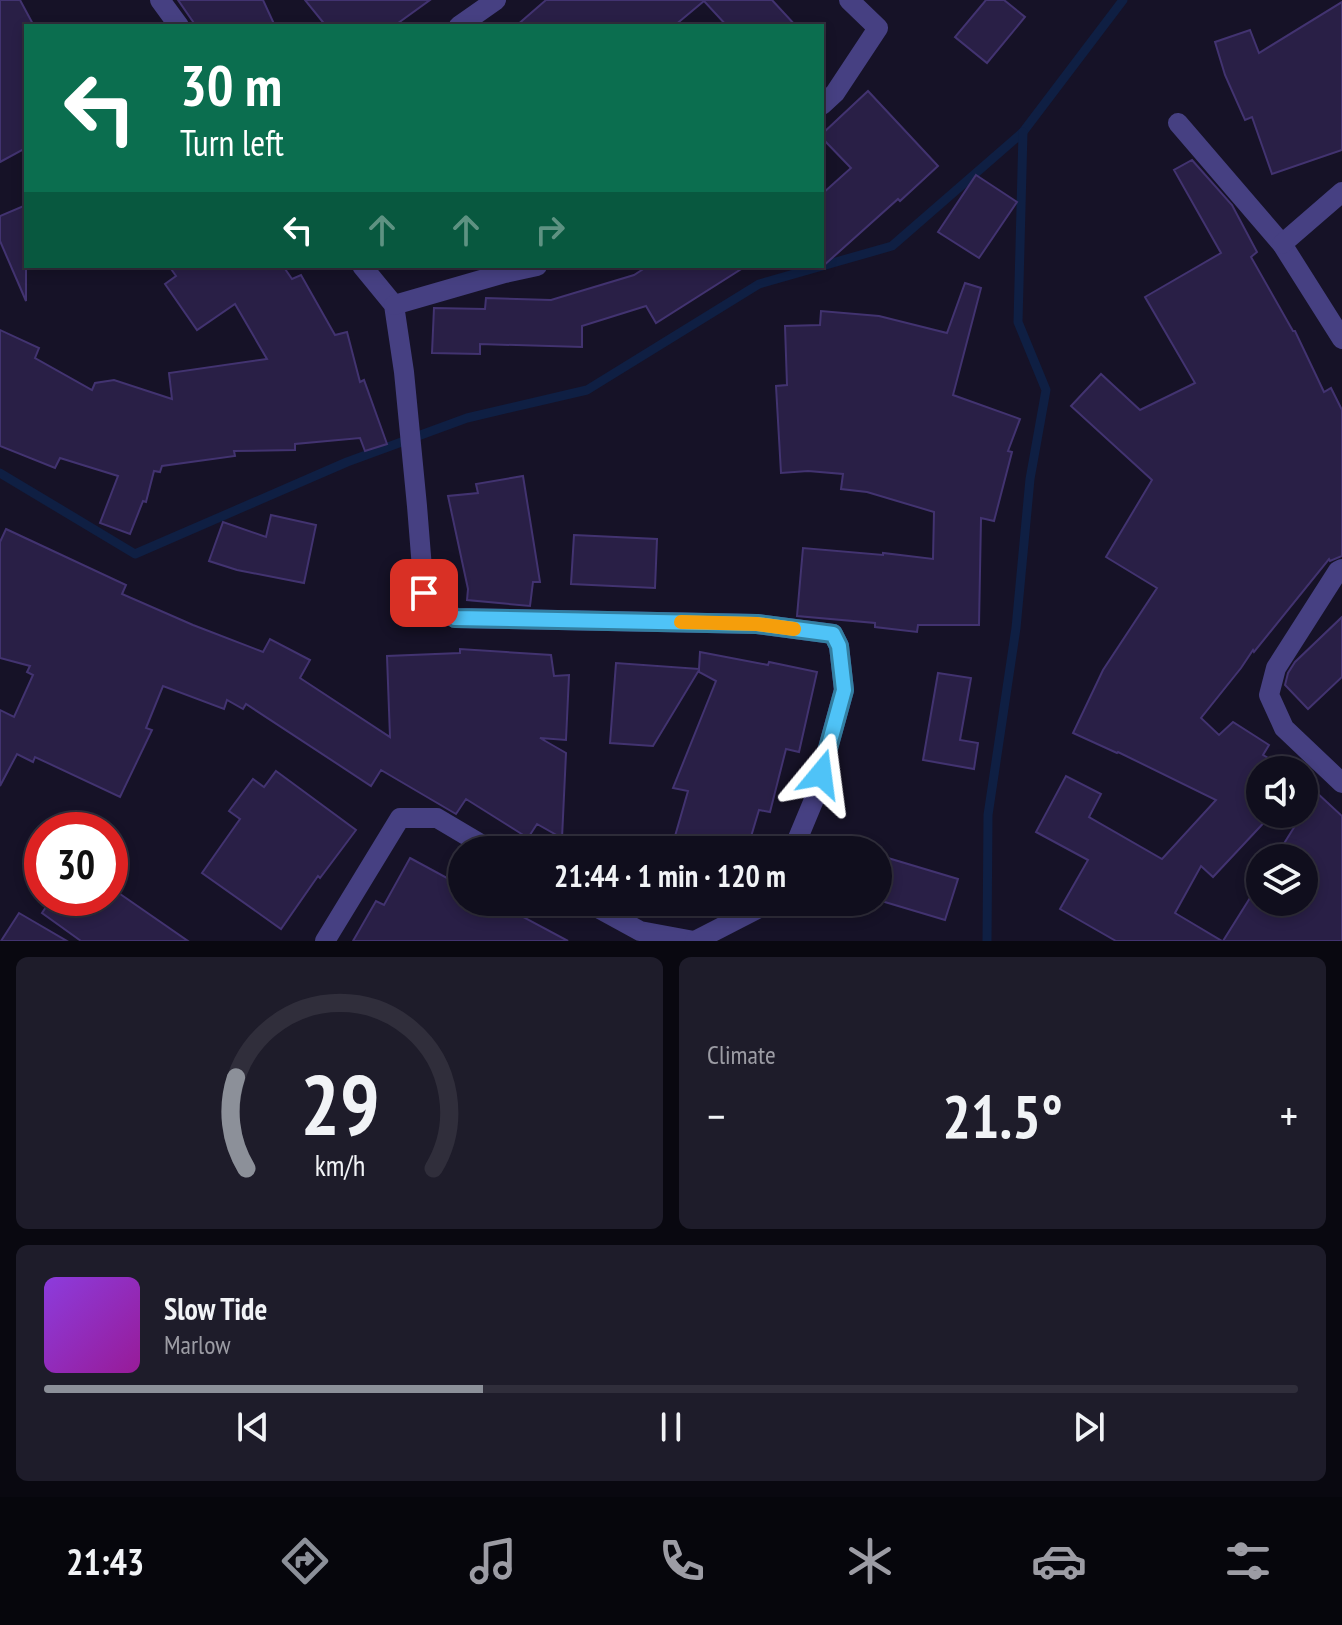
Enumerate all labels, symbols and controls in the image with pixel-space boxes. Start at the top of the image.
text: 30 m [180,49,282,121]
icon: left [48,56,152,160]
text: Turn left [180,119,284,166]
icon: left [276,208,320,252]
icon: ahead [360,208,404,252]
icon: ahead [444,208,488,252]
icon: right [528,208,572,252]
pin [390,559,458,627]
icon: arrive [402,571,446,615]
position arrow [779,732,863,816]
map controls [1246,756,1318,916]
button: sound [1246,756,1318,828]
speed limit sign: 30 [24,812,128,916]
button: layers [1246,844,1318,916]
text: 21:44 · 1 min · 120 m [554,856,786,895]
text: Climate [707,1038,776,1071]
text: 29 [300,1050,379,1158]
text: 21.5° [942,1077,1063,1155]
text: − [707,1087,725,1144]
text: + [1280,1087,1298,1144]
text: km/h [314,1147,365,1184]
text: Slow Tide [164,1289,267,1328]
text: Marlow [164,1328,230,1361]
icon: previous [231,1405,275,1449]
icon: pause [649,1405,693,1449]
icon: next [1067,1405,1111,1449]
icon: directions [277,1533,333,1589]
icon: music [465,1533,521,1589]
icon: phone [654,1533,710,1589]
icon: climate [842,1533,898,1589]
icon: car [1031,1533,1087,1589]
icon: filters [1220,1533,1276,1589]
text: 21:43 [66,1538,144,1585]

